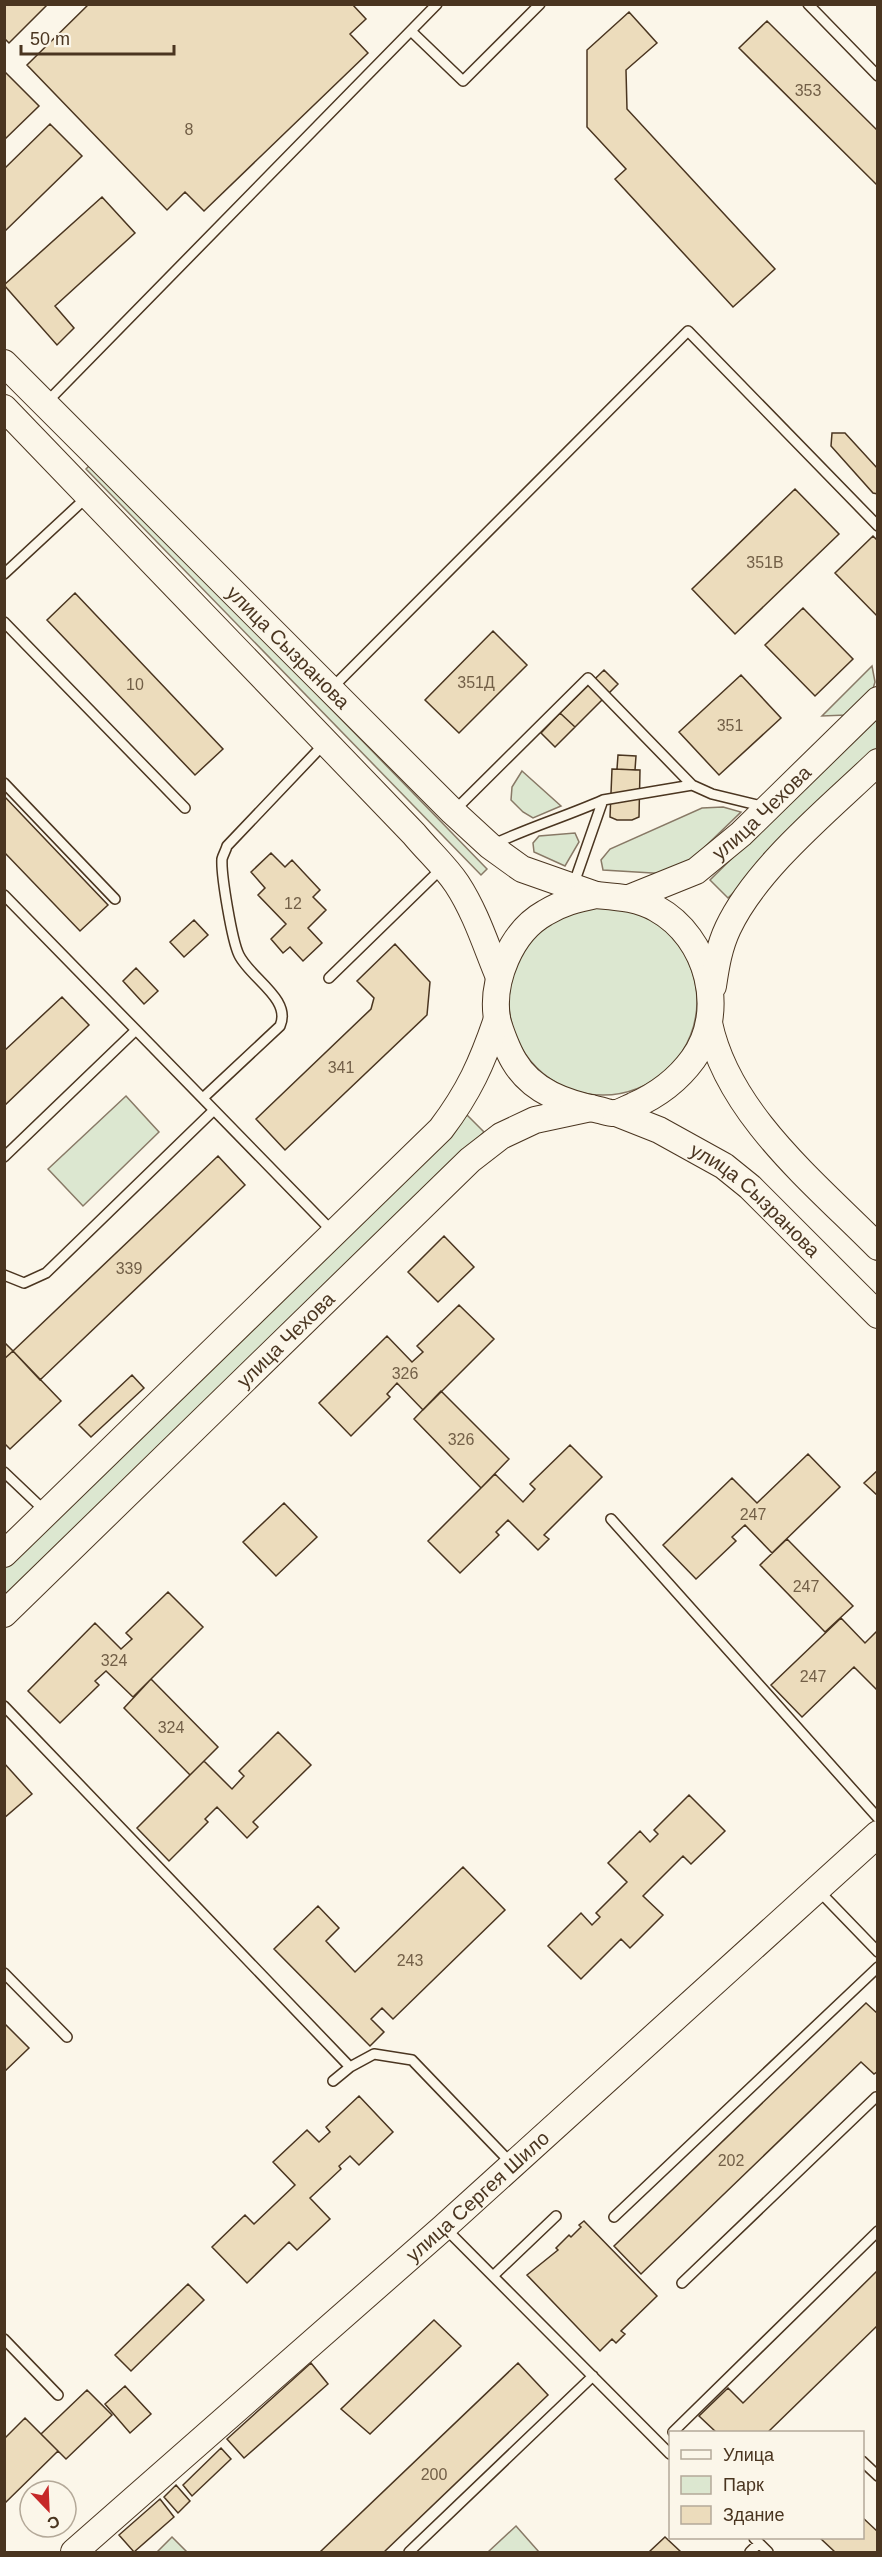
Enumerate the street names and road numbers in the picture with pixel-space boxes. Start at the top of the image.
street label: улица Сызранова [222,581,355,714]
street label: улица Чехова [708,760,816,864]
street label: улица Сызранова [686,1139,825,1262]
street label: улица Чехова [232,1287,339,1392]
street label: улица Сергея Шило [402,2126,553,2266]

